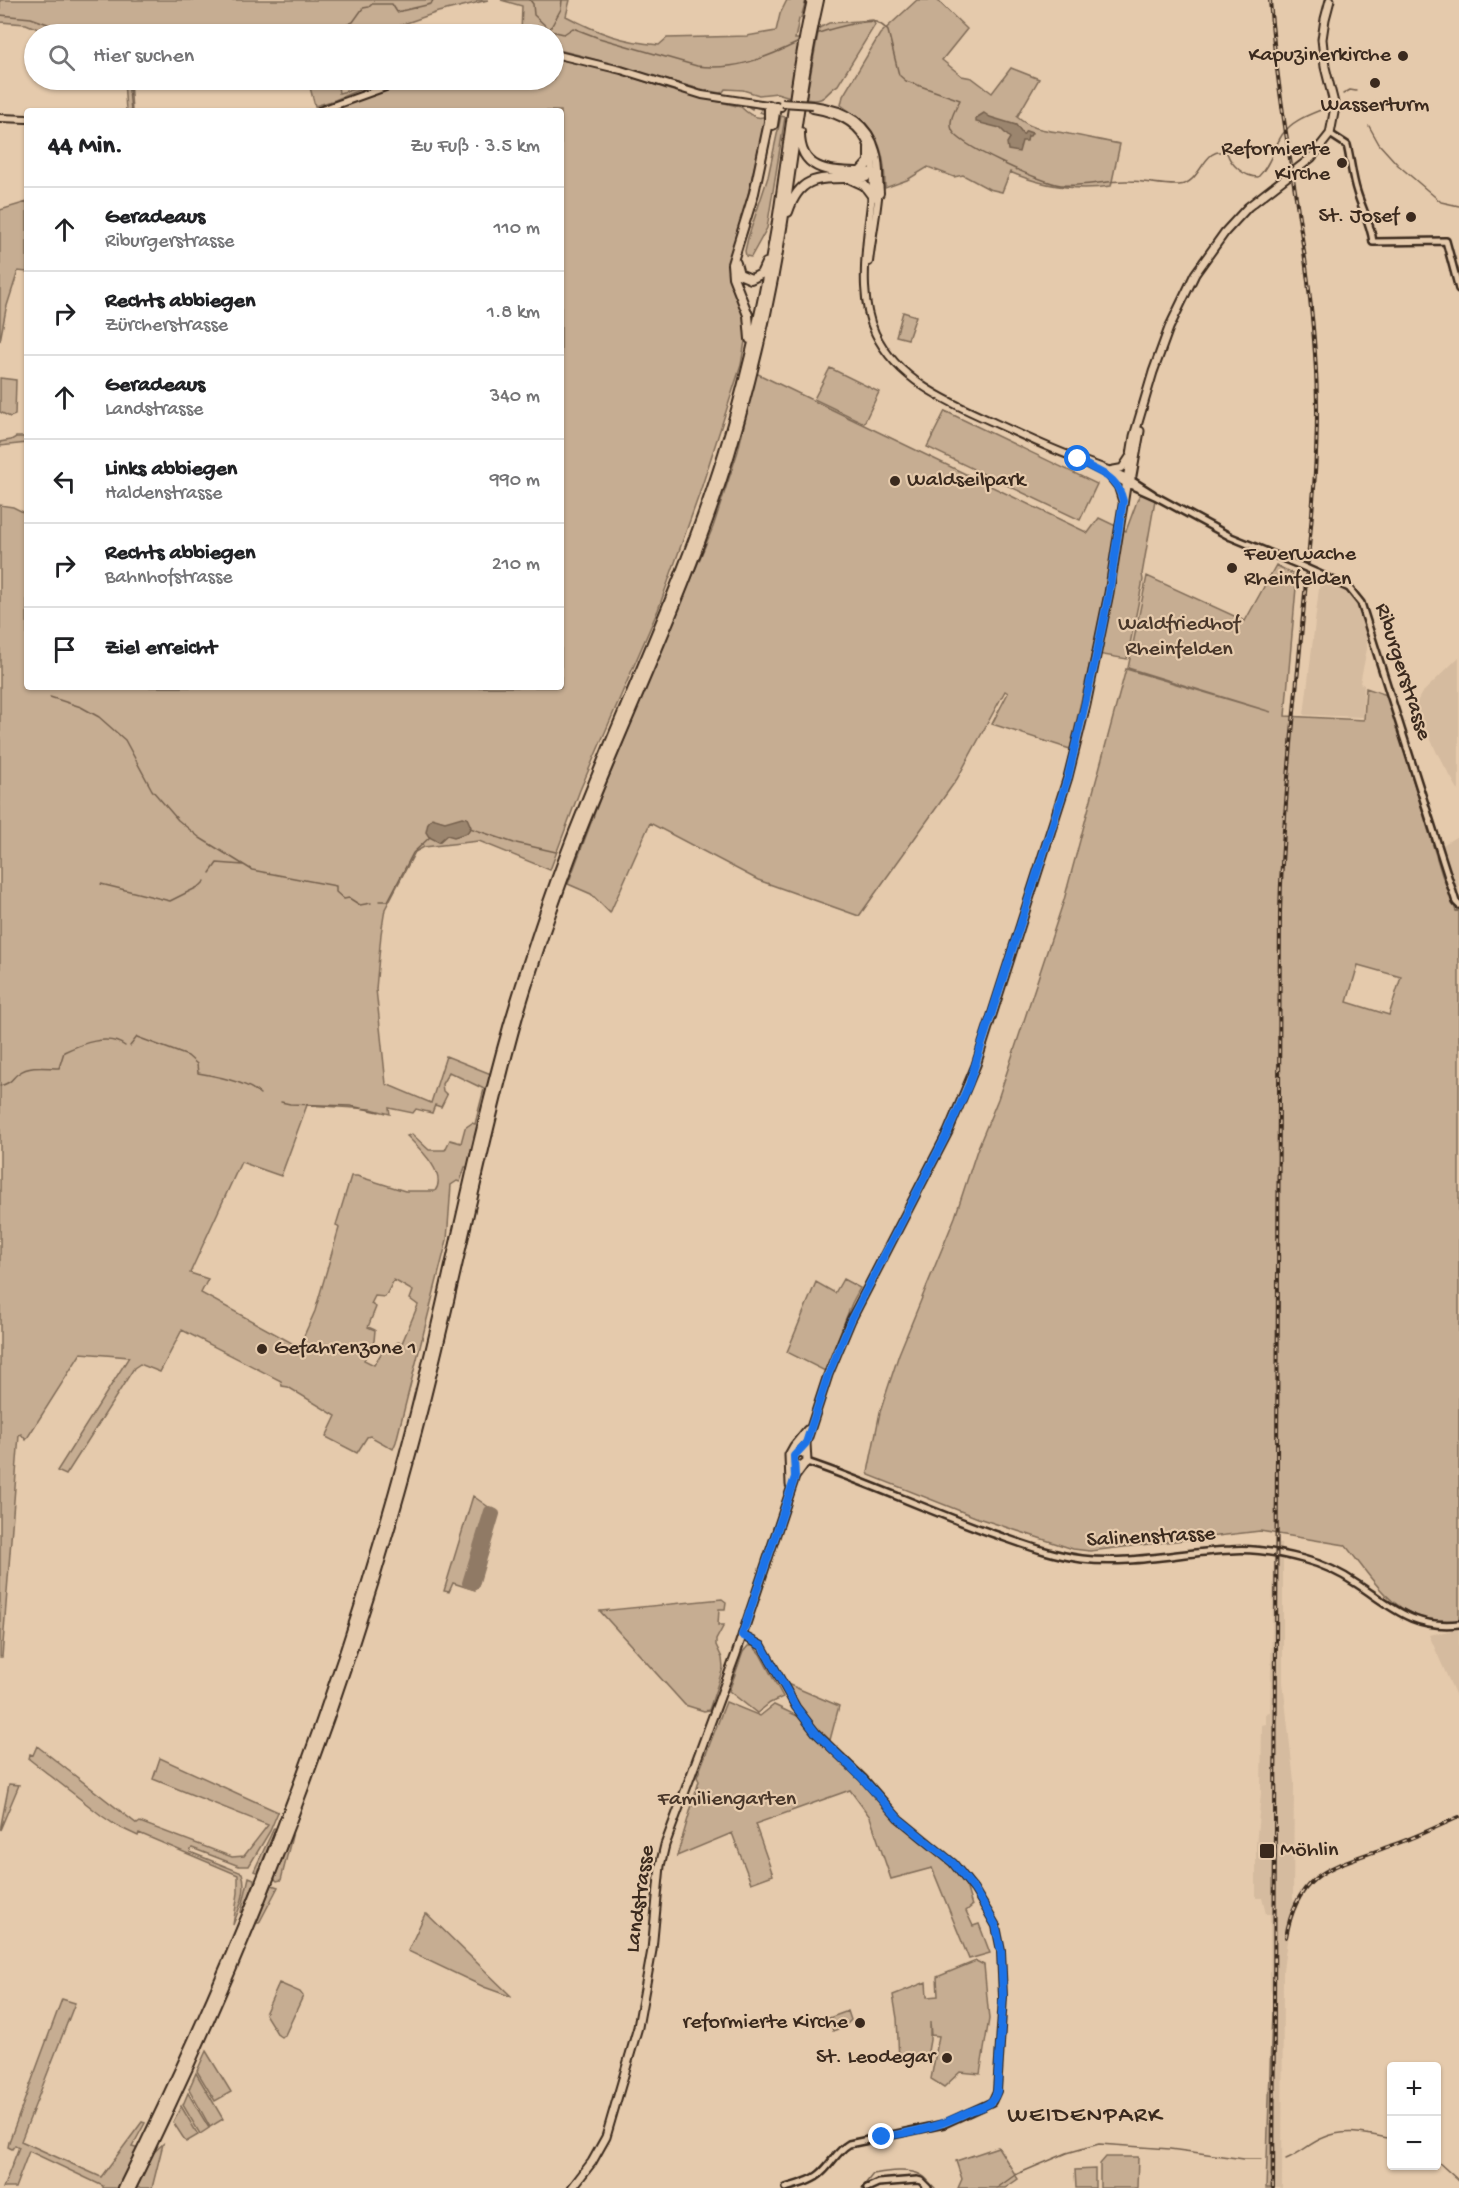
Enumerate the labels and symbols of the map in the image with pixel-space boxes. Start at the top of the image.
place label: Kapuzinerkirche [1248,43,1392,69]
marker: Kapuzinerkirche [1396,49,1410,63]
marker: Wasserturm [1368,76,1382,90]
place label: Wasserturm [1321,93,1430,119]
place label: Reformierte Kirche [1221,137,1331,188]
marker: Reformierte Kirche [1335,156,1349,170]
place label: St. Josef [1318,204,1401,230]
marker: St. Josef [1404,210,1418,224]
route start [1064,445,1090,471]
place label: Waldseilpark [907,468,1028,494]
marker: Waldseilpark [888,474,902,488]
place label: Feuerwache Rheinfelden [1243,542,1357,593]
marker: Feuerwache Rheinfelden [1225,561,1239,575]
street label: Riburgerstrasse [1368,600,1437,744]
park label: Waldfriedhof Rheinfelden [1118,612,1242,663]
place label: Gefahrenzone 1 [274,1336,417,1362]
marker: Gefahrenzone 1 [255,1342,269,1356]
street label: Salinenstrasse [1086,1522,1217,1554]
park label: Familiengarten [657,1787,797,1813]
place label: Möhlin [1280,1838,1339,1864]
marker: Möhlin [1258,1842,1276,1860]
street label: Landstrasse [621,1843,661,1954]
place label: reformierte Kirche [683,2010,849,2036]
marker: reformierte Kirche [853,2016,867,2030]
place label: St. Leodegar [816,2045,937,2071]
marker: St. Leodegar [940,2051,954,2065]
district label: WEIDENPARK [1007,2102,1164,2131]
route end [868,2123,894,2149]

